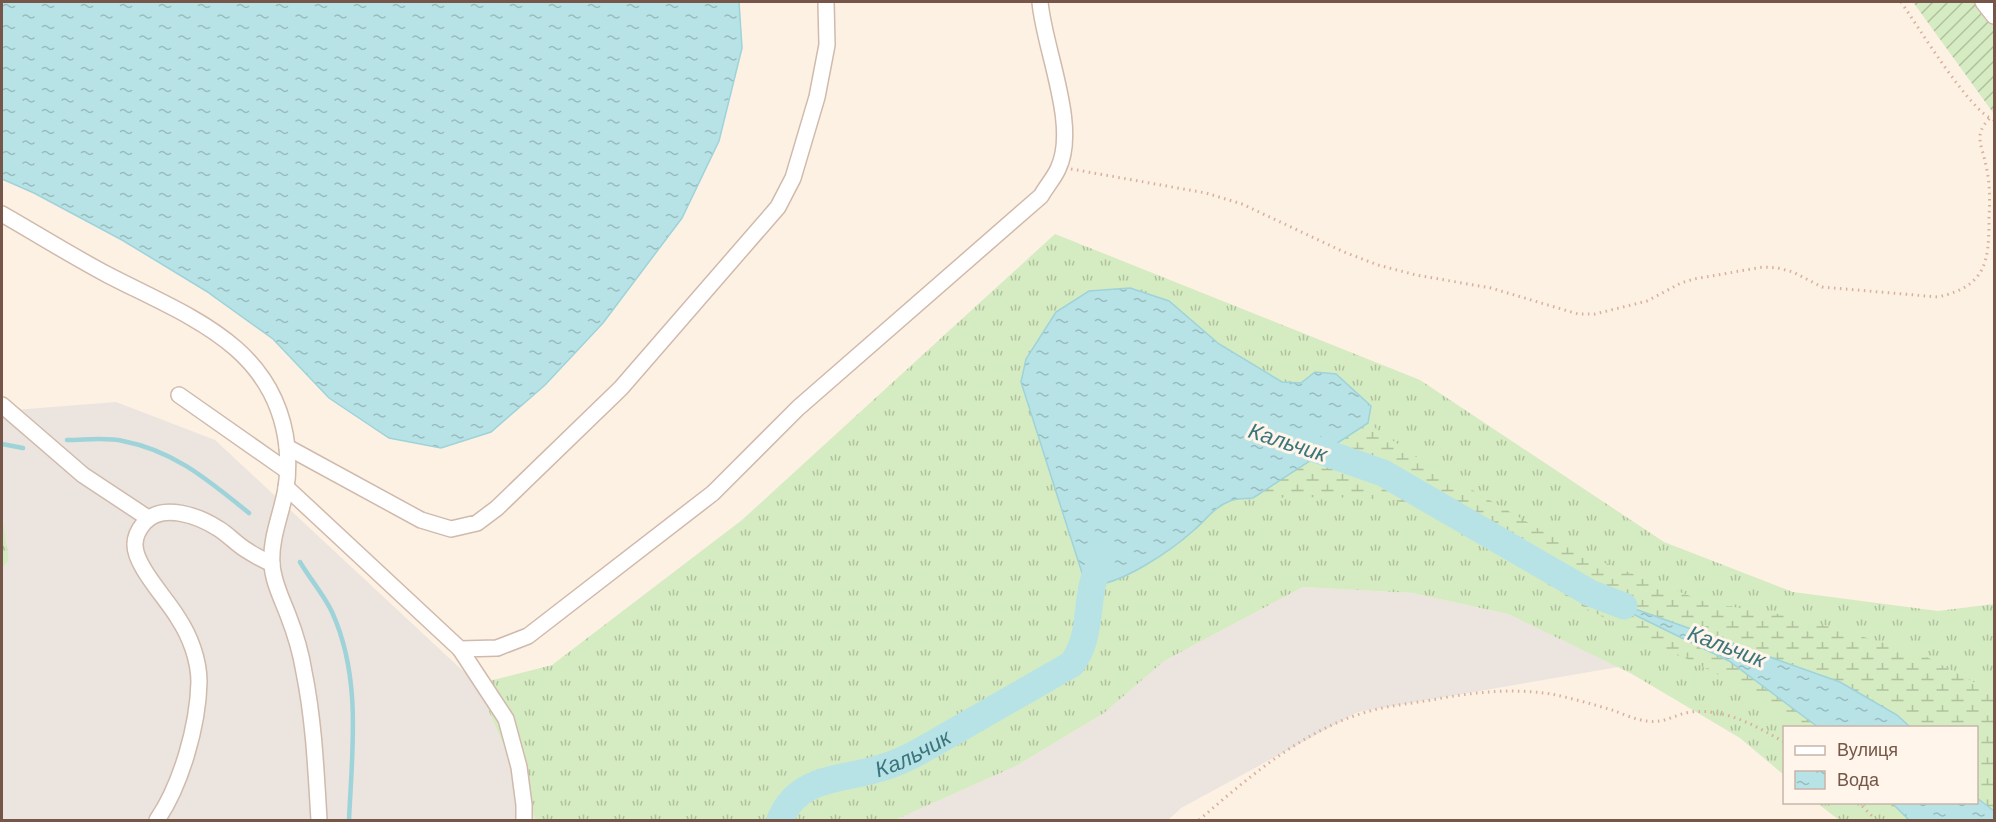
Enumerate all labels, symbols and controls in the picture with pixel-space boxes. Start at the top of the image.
water label: Кальчик [1245,418,1332,467]
water label: Кальчик [1685,620,1771,673]
water label: Кальчик [872,724,957,782]
legend [1783,726,1978,804]
text: Вулиця [1837,739,1898,760]
text: Вода [1837,769,1880,790]

